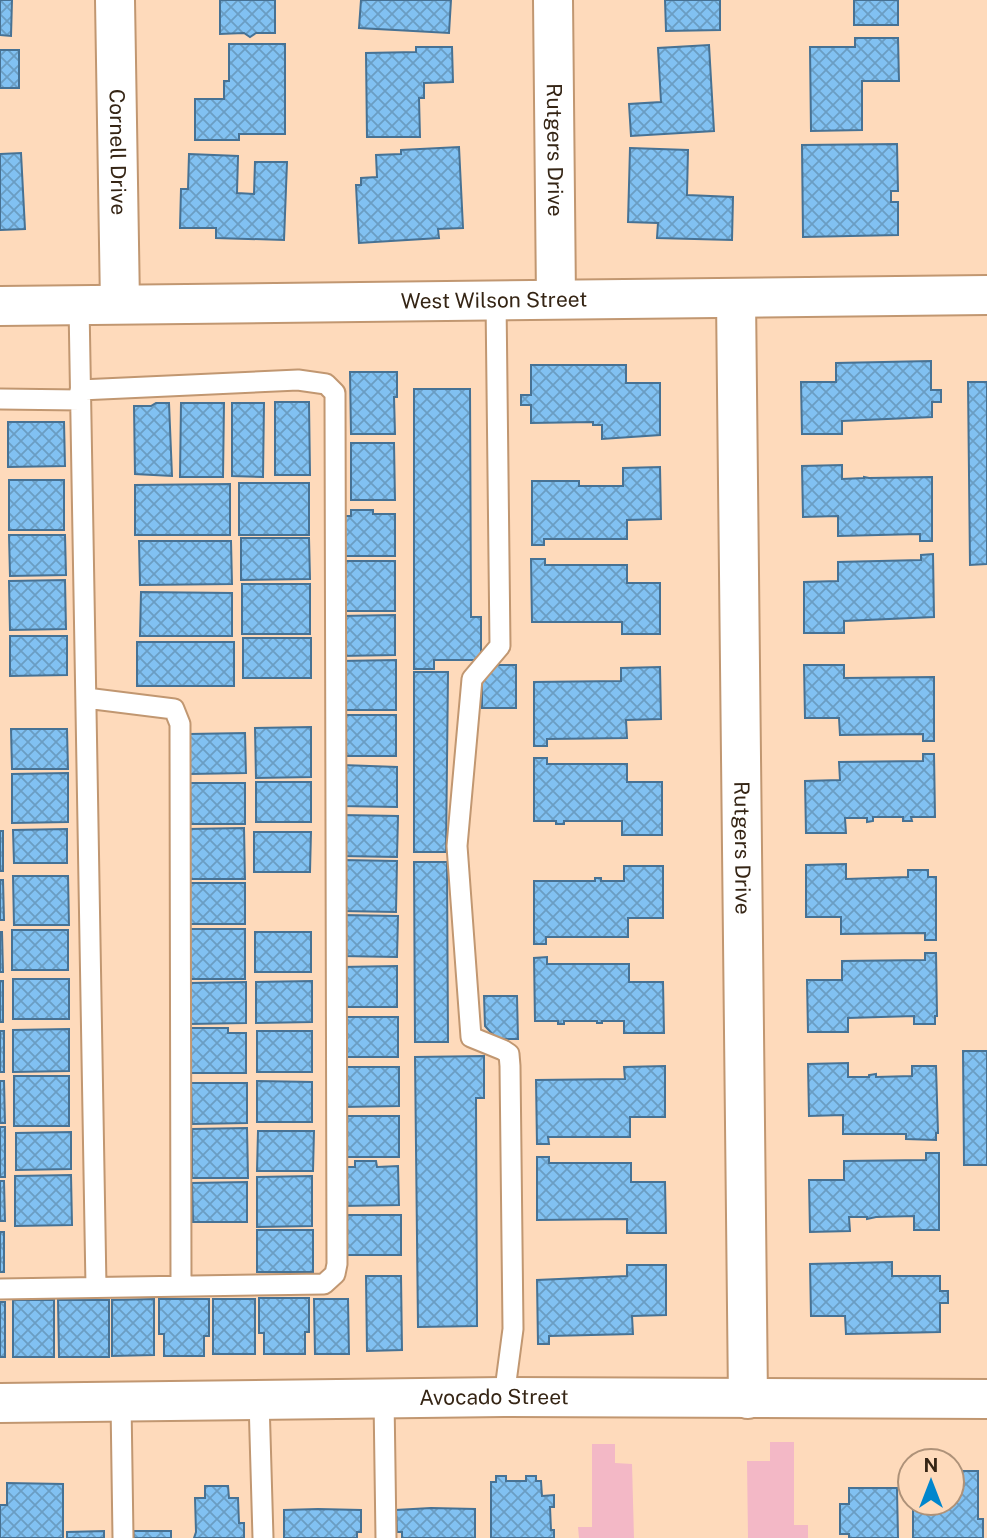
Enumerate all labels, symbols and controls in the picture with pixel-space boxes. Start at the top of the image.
street label: Rutgers Drive [542,83,568,217]
street label: Cornell Drive [104,89,132,215]
street label: West Wilson Street [400,286,587,314]
street label: Rutgers Drive [729,781,756,915]
street label: Avocado Street [419,1384,569,1410]
north arrow [896,1447,966,1517]
text: N [924,1454,938,1476]

